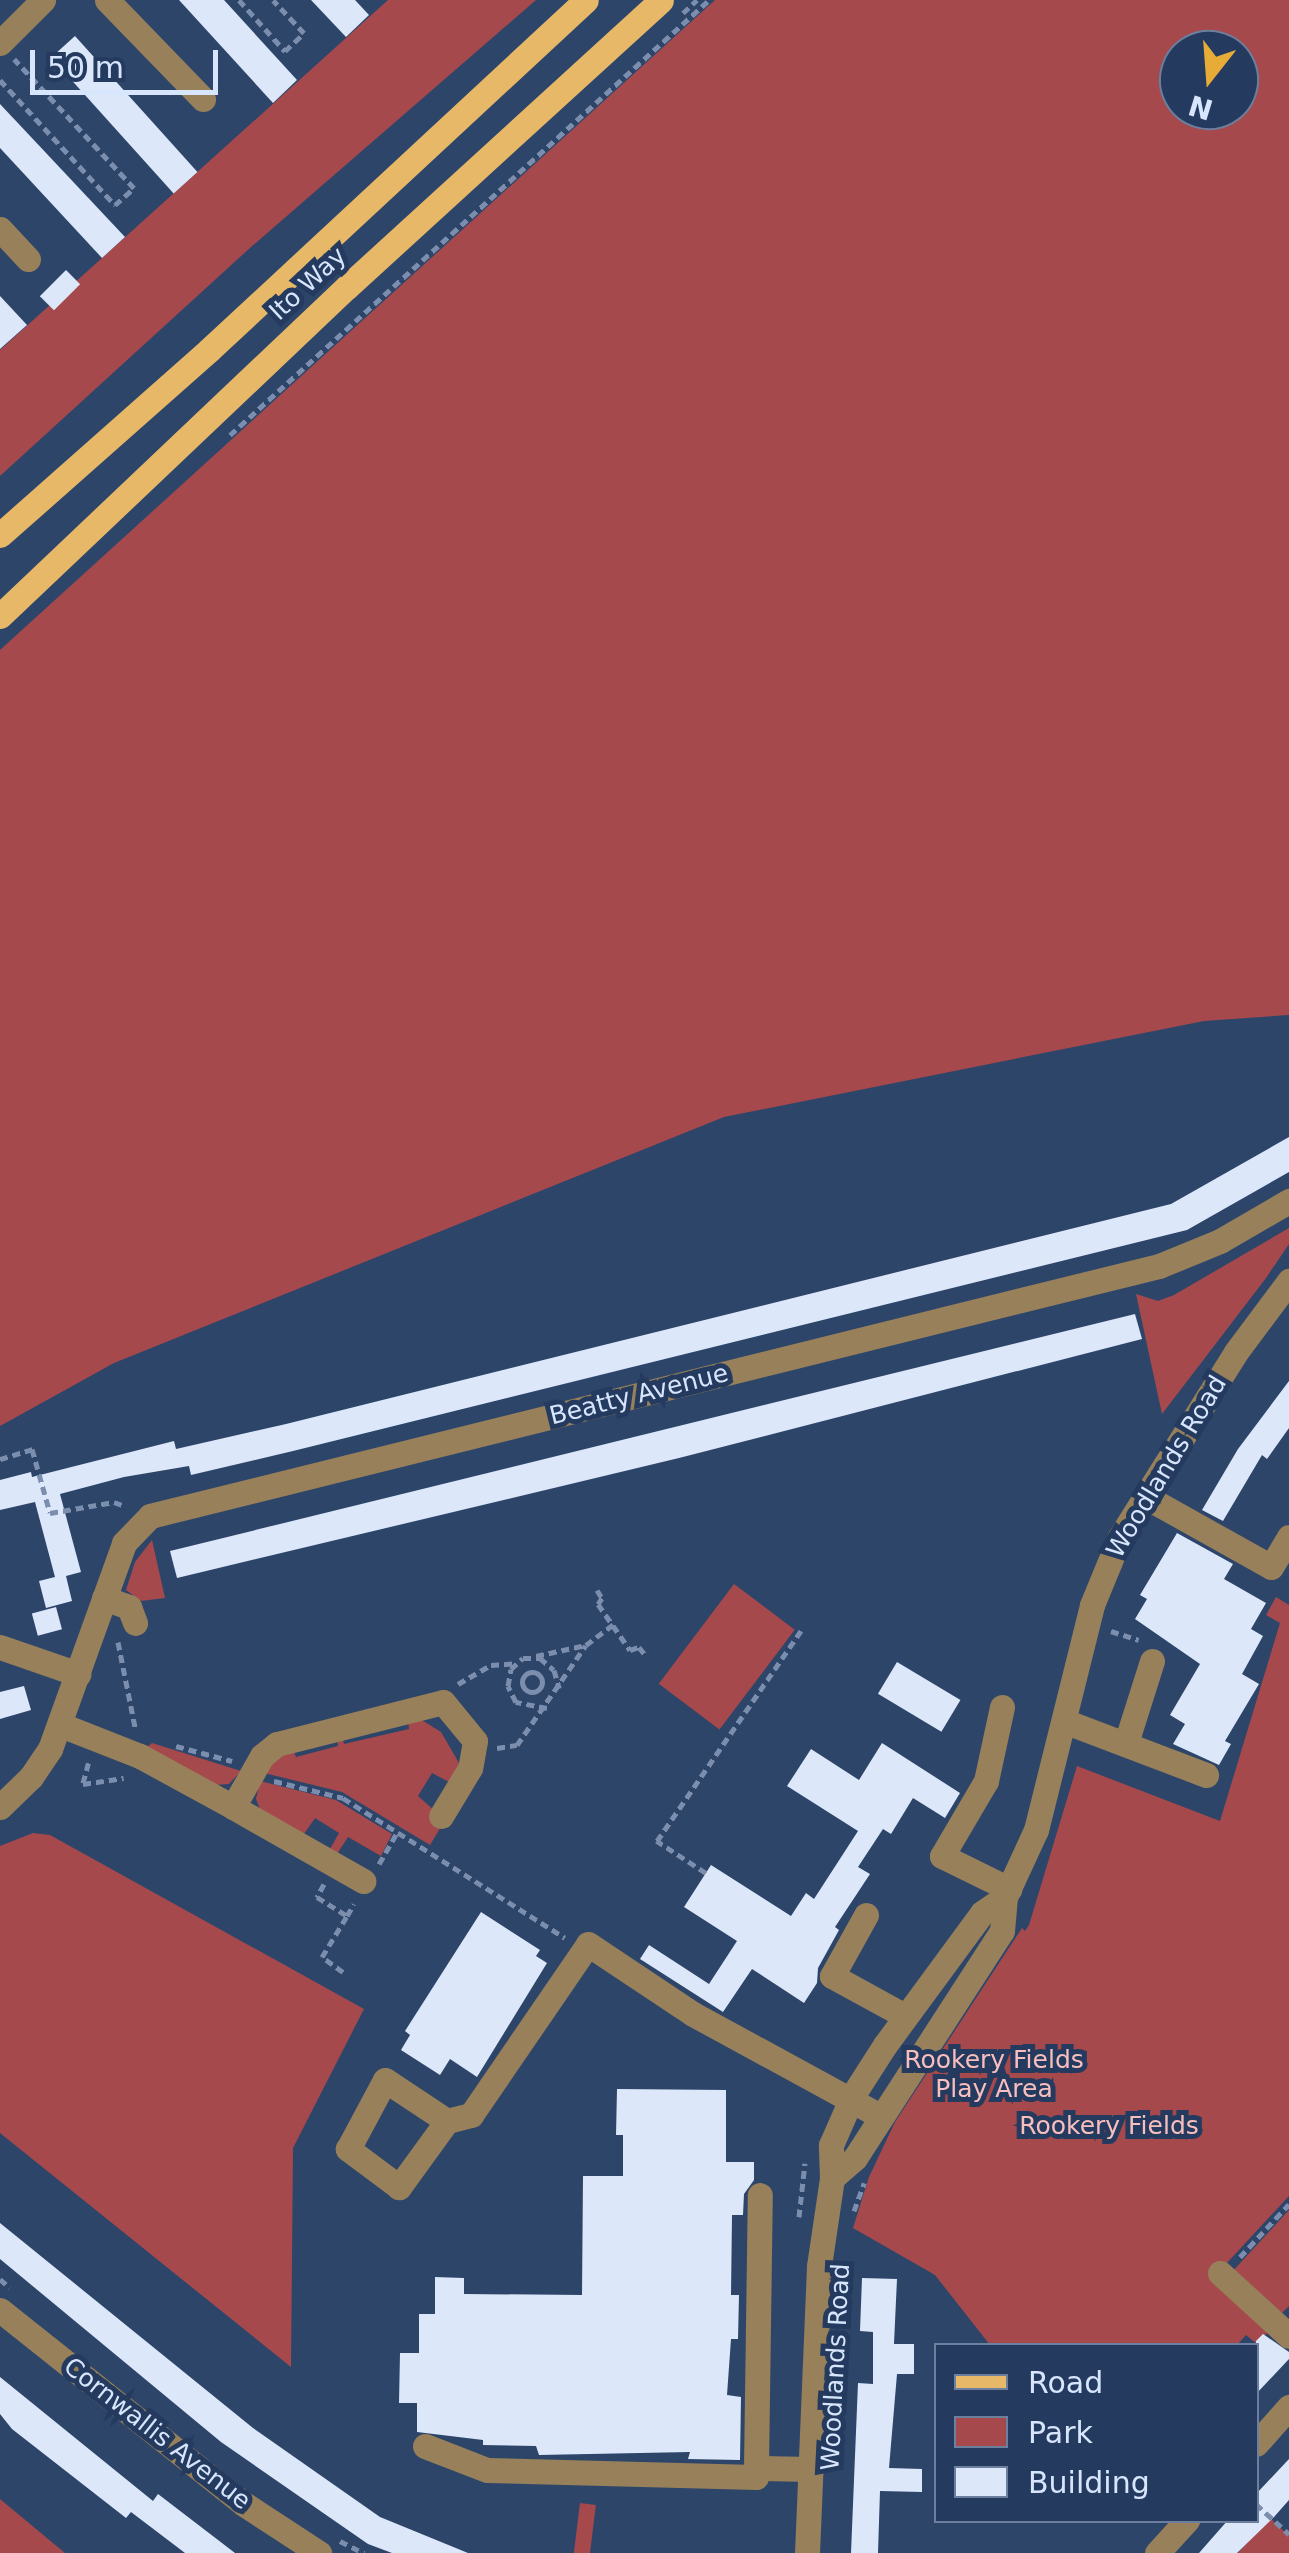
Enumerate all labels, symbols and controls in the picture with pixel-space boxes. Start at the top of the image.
scale bar [35,30,222,92]
north arrow [1159,30,1259,130]
text: 50 m [47,50,124,85]
text: N [1185,88,1217,126]
street label: Ito Way [264,241,352,327]
street label: Beatty Avenue [547,1358,731,1432]
street label: Woodlands Road [1101,1370,1233,1564]
park label: Rookery Fields Play Area [904,2046,1084,2105]
park label: Rookery Fields [1019,2111,1199,2141]
street label: Woodlands Road [816,2263,856,2471]
legend [934,2343,1259,2523]
street label: Cornwallis Avenue [58,2352,256,2516]
text: Road [1028,2365,1103,2400]
text: Park [1028,2415,1093,2450]
text: Building [1028,2465,1150,2500]

